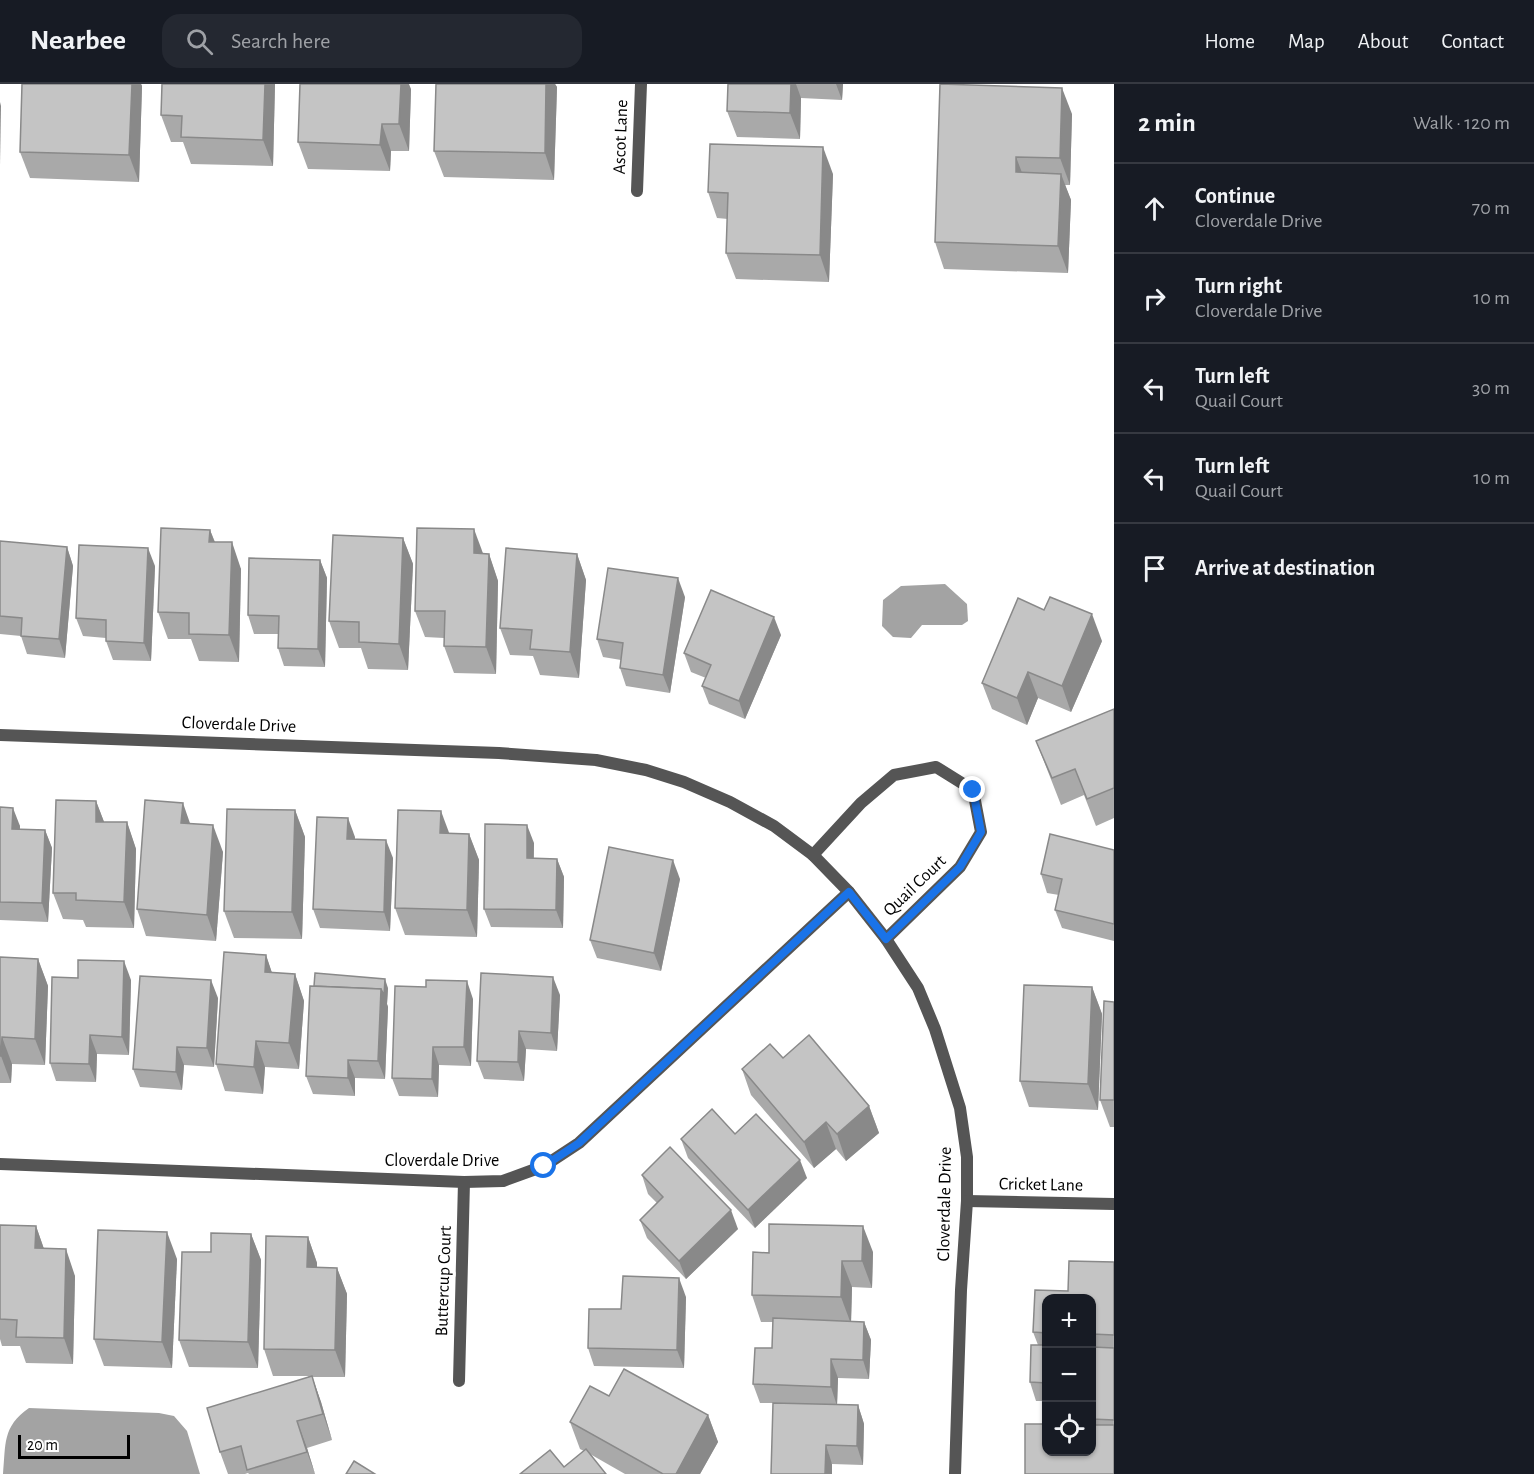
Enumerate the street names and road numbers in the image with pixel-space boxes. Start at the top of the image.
street label: Ascot Lane [611,99,631,175]
street label: Cloverdale Drive [181,714,297,736]
street label: Quail Court [880,852,950,920]
street label: Cloverdale Drive [935,1147,955,1261]
street label: Cloverdale Drive [385,1152,499,1170]
street label: Cricket Lane [999,1175,1083,1195]
street label: Buttercup Court [433,1225,455,1337]

